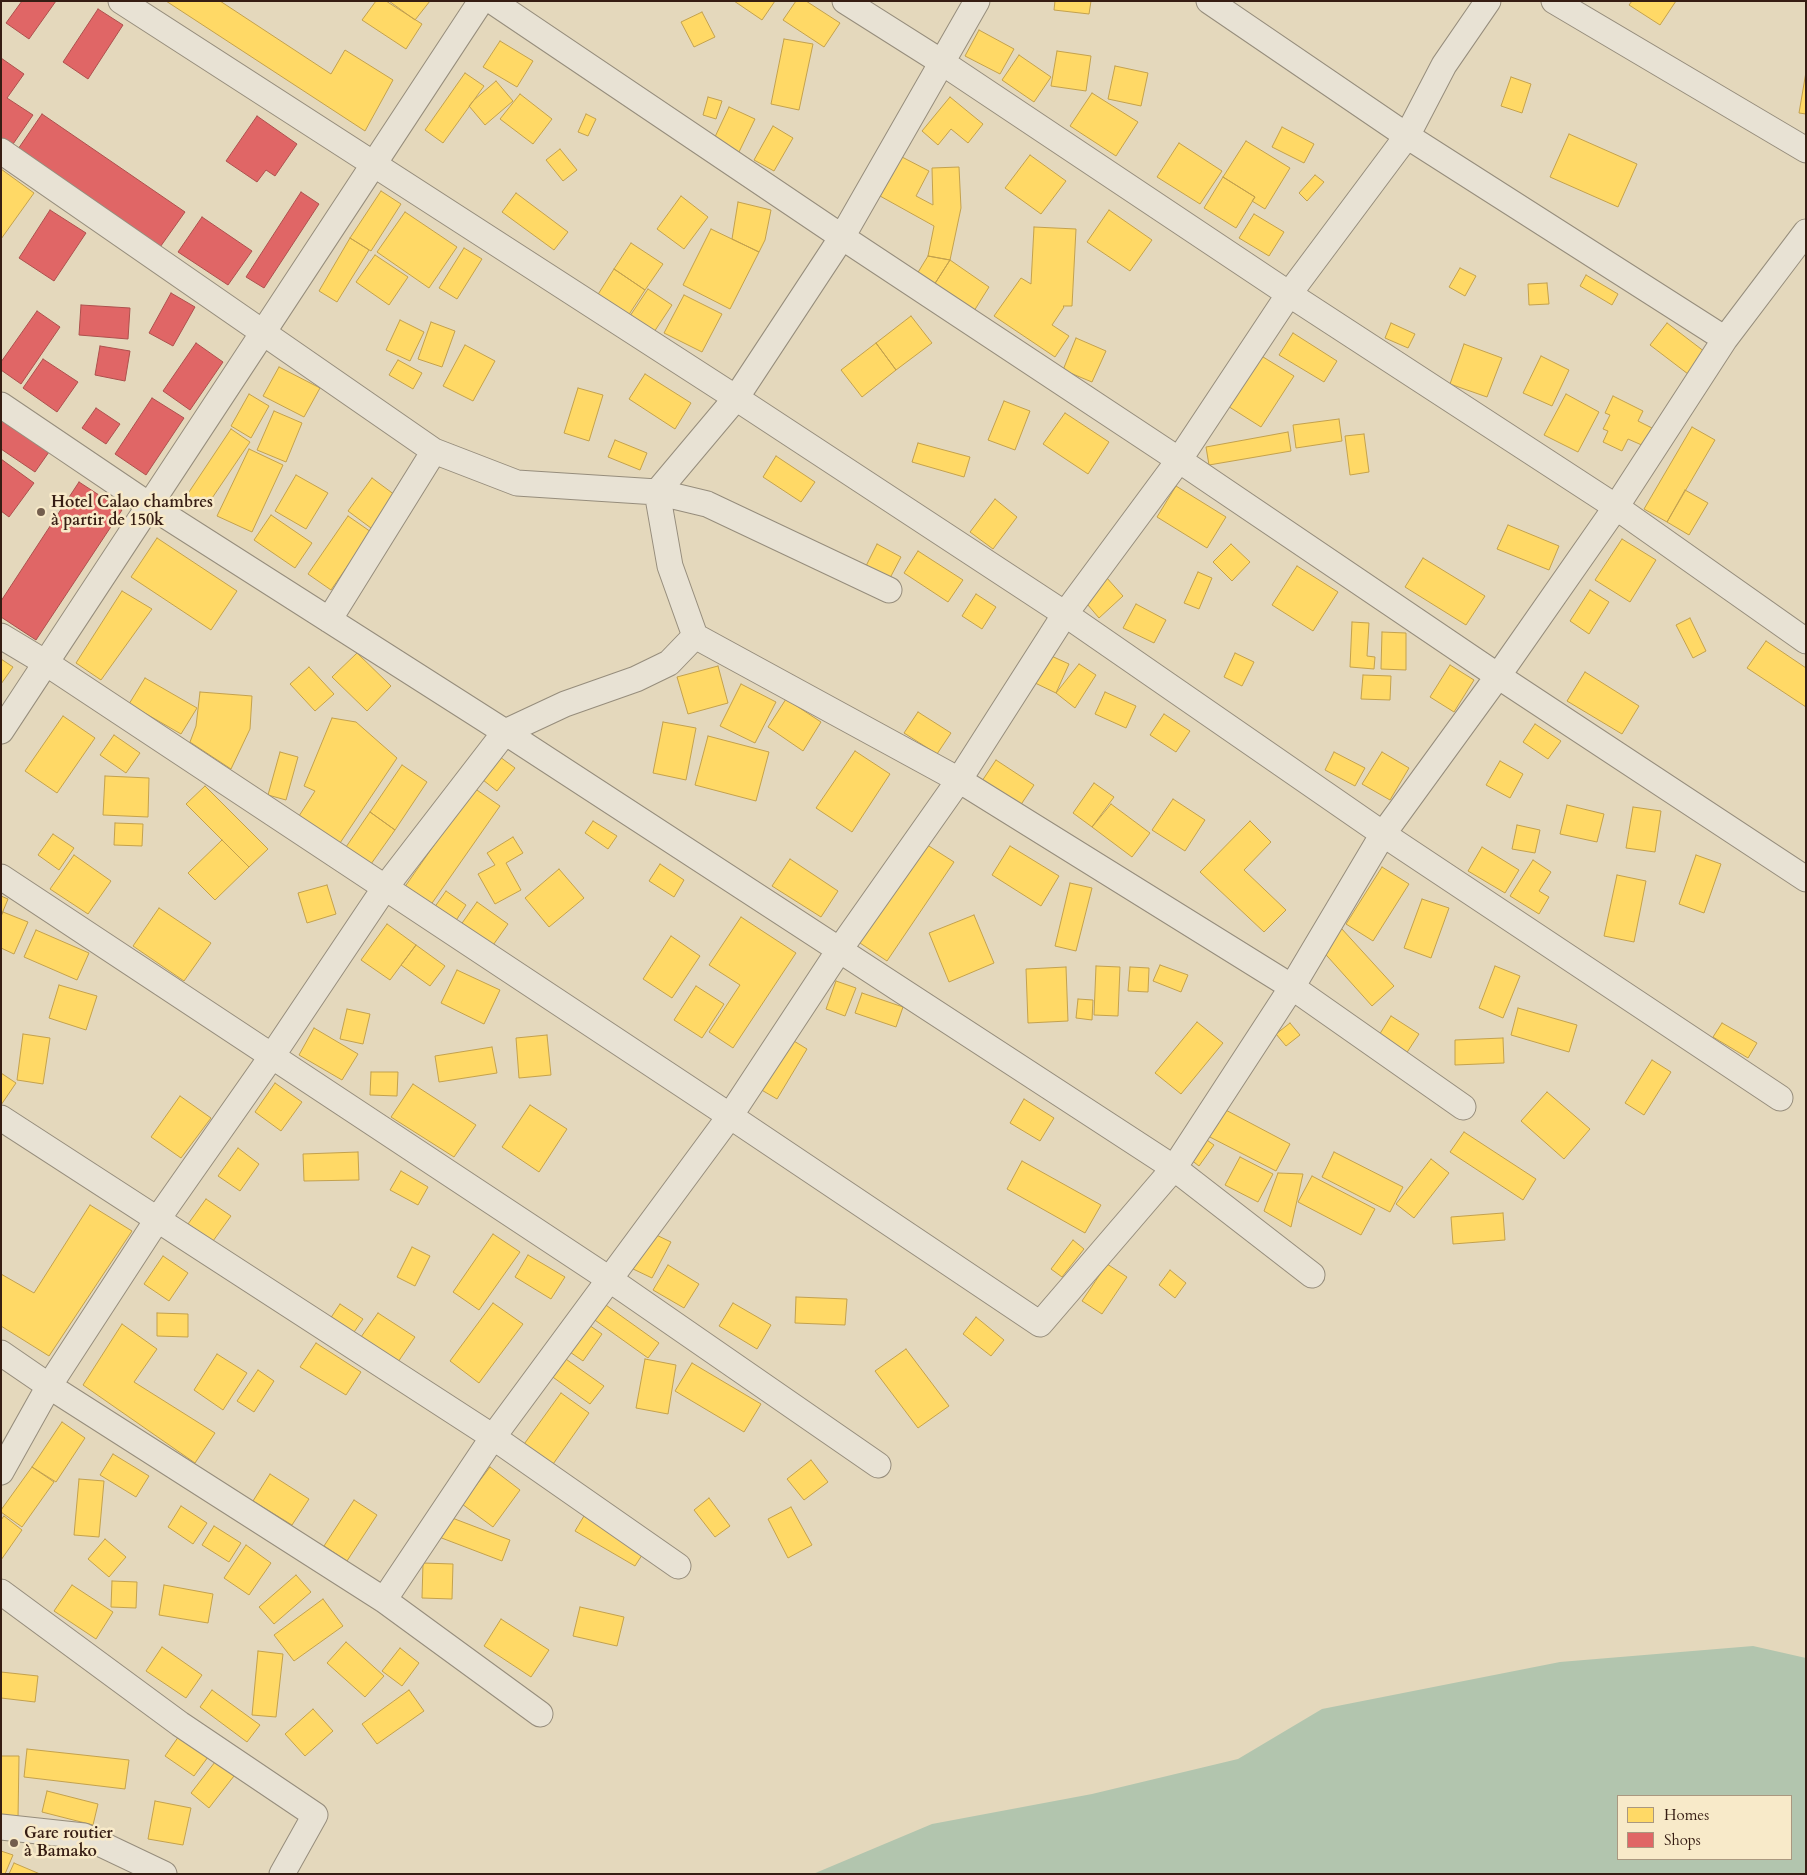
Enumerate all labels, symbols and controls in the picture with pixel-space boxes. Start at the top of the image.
place label: Hotel Calao chambres à partir de 150k [51,493,213,531]
marker: Hotel Calao chambres à partir de 150k [35,506,47,518]
legend [1617,1795,1792,1860]
text: Homes [1664,1805,1709,1825]
place label: Gare routier à Bamako [24,1824,113,1862]
text: Shops [1664,1830,1701,1850]
marker: Gare routier à Bamako [8,1837,20,1849]

